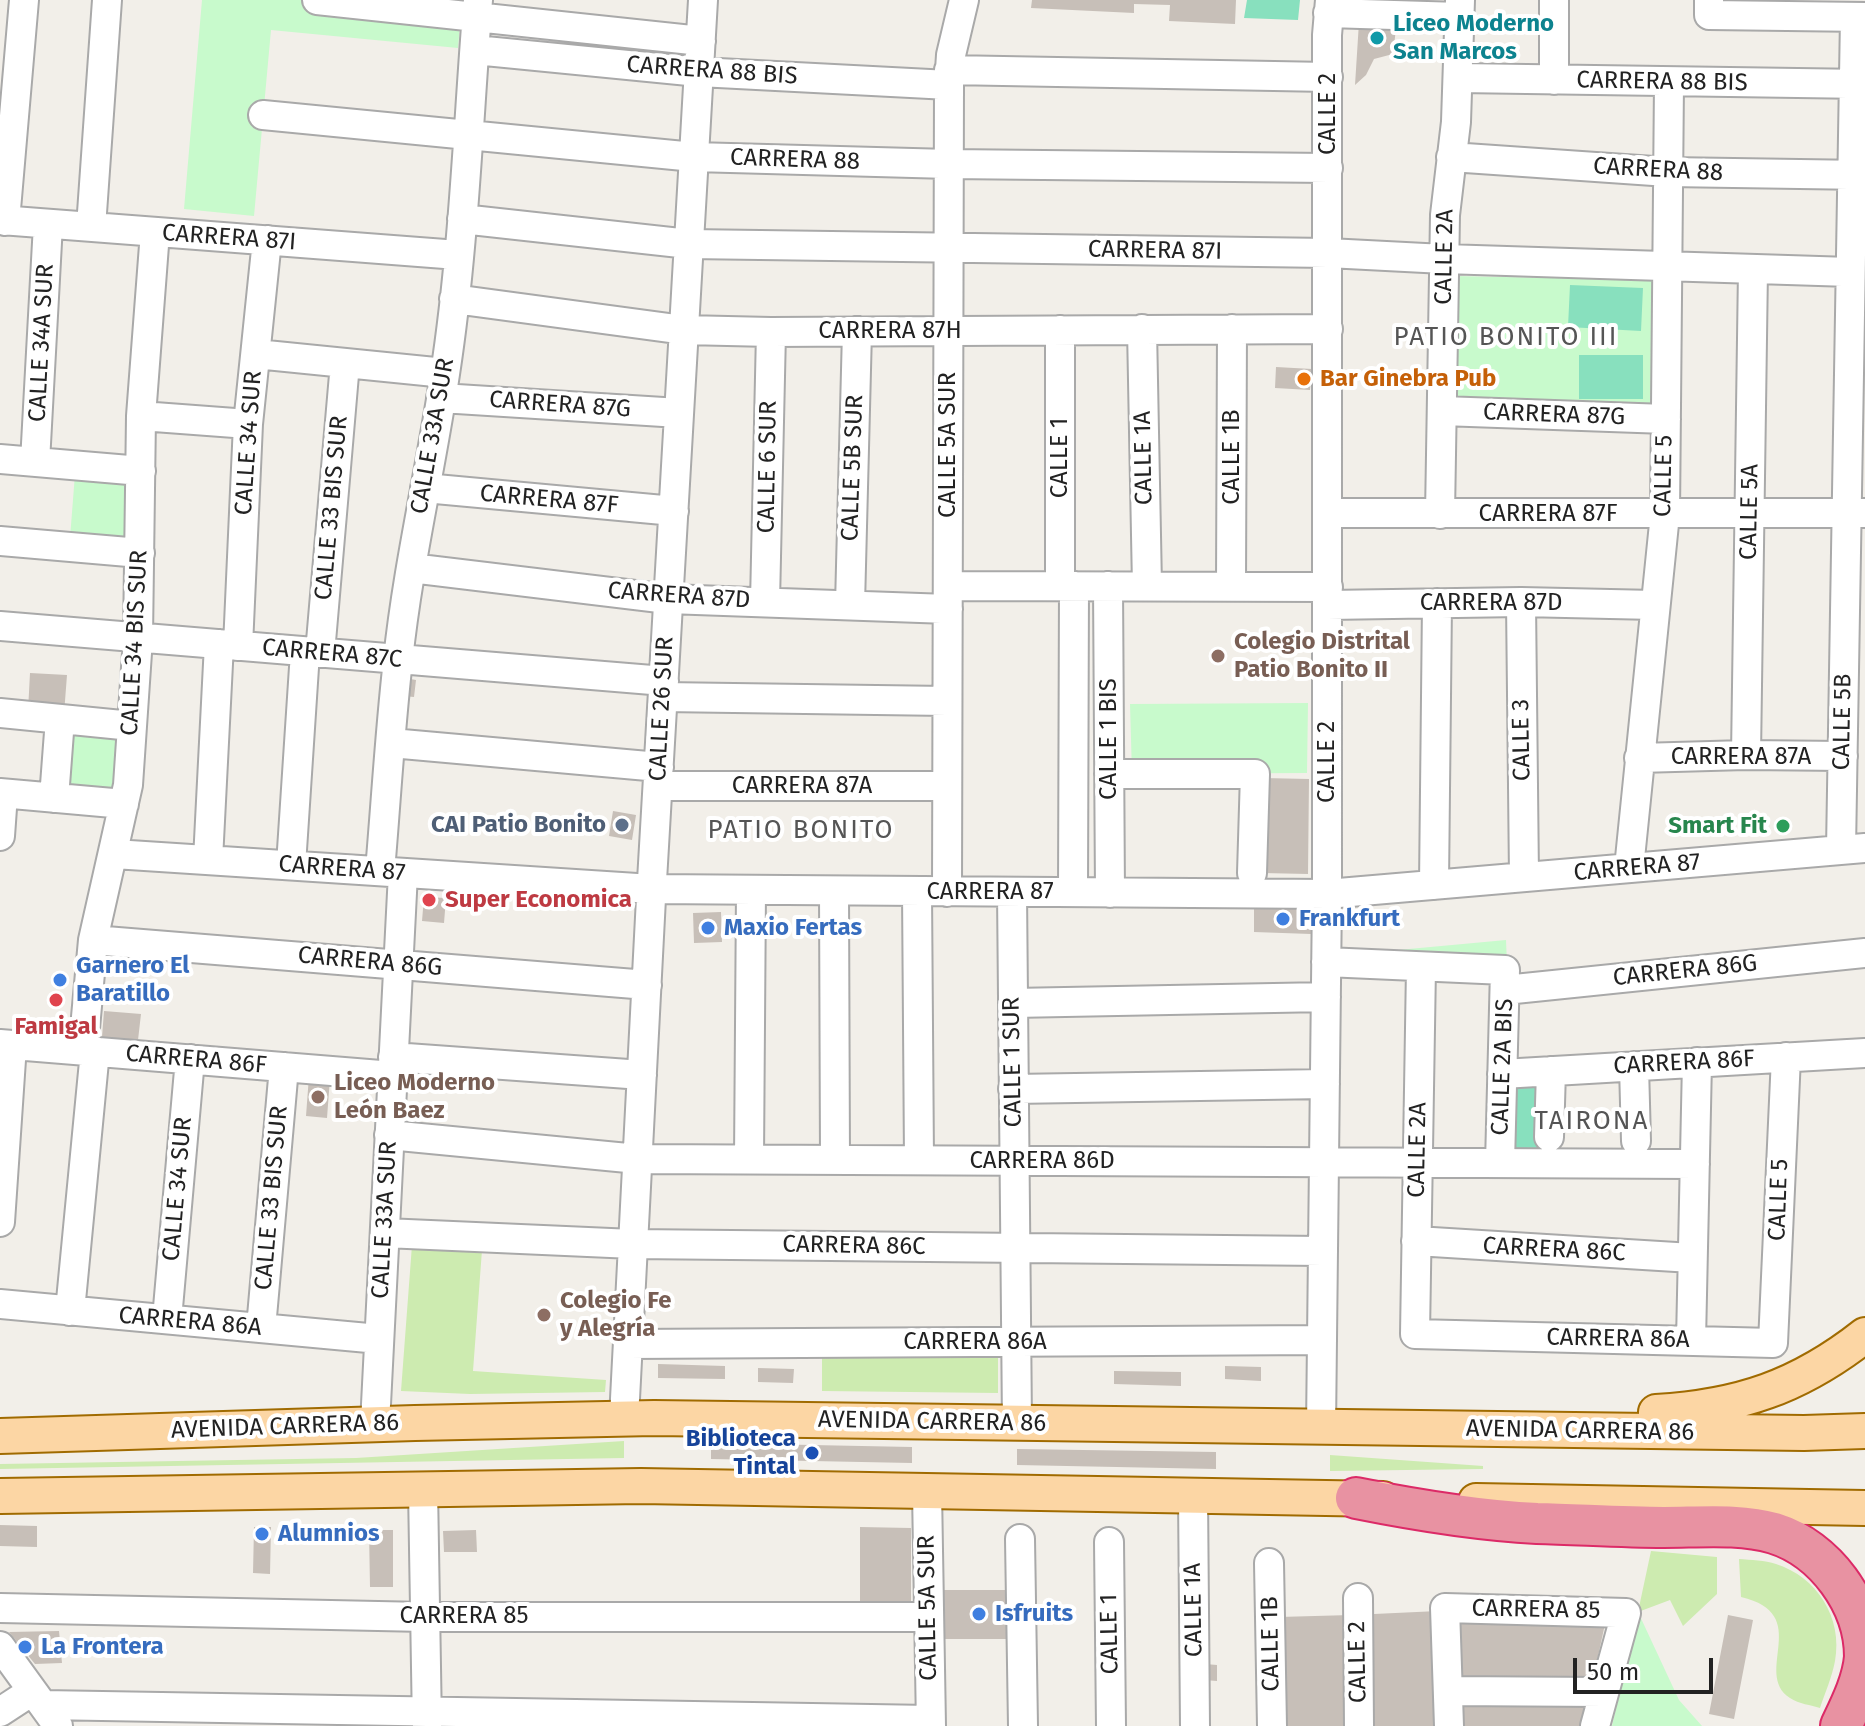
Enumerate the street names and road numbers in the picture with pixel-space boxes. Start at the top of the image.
street label: CARRERA 88 BIS [626,51,798,91]
street label: CARRERA 88 BIS [1576,66,1748,98]
street label: CALLE 2 [1314,73,1342,155]
street label: CARRERA 88 [729,143,861,177]
street label: CARRERA 88 [1592,152,1724,188]
street label: CALLE 2A [1430,209,1460,305]
street label: CARRERA 87I [161,219,297,257]
street label: CARRERA 87I [1088,235,1222,267]
street label: CALLE 34A SUR [23,263,61,423]
street label: CARRERA 87H [818,317,962,345]
street label: CALLE 33A SUR [405,356,461,516]
street label: CALLE 34 SUR [230,370,268,516]
street label: CALLE 5A SUR [934,372,962,518]
street label: CARRERA 87G [488,386,632,424]
street label: CALLE 5B SUR [836,394,870,542]
street label: CARRERA 87G [1482,398,1626,432]
street label: CALLE 6 SUR [752,400,784,534]
street label: CALLE 1B [1218,409,1246,505]
street label: CALLE 1A [1129,411,1159,505]
street label: CALLE 33 BIS SUR [310,414,354,602]
street label: CALLE 1 [1046,418,1074,498]
street label: CALLE 5 [1649,435,1679,517]
street label: CALLE 5A [1735,464,1765,560]
street label: CARRERA 87F [479,480,619,520]
street label: CARRERA 87F [1478,500,1618,528]
street label: CALLE 34 BIS SUR [116,549,154,737]
street label: CARRERA 87D [607,577,751,615]
street label: CARRERA 87D [1420,589,1562,617]
street label: CARRERA 87C [261,634,403,674]
street label: CALLE 26 SUR [644,636,680,782]
street label: CALLE 5B [1828,673,1858,771]
street label: CALLE 1 BIS [1095,678,1123,800]
street label: CALLE 3 [1507,699,1537,781]
street label: CALLE 2 [1313,721,1341,803]
street label: CARRERA 87A [1671,743,1811,771]
street label: CARRERA 87A [732,772,872,800]
street label: CARRERA 87 [1572,848,1702,888]
street label: CARRERA 87 [278,850,406,888]
street label: CARRERA 87 [926,878,1054,906]
street label: CARRERA 86G [297,941,443,983]
street label: CARRERA 86G [1611,949,1759,993]
street label: CALLE 1 SUR [997,996,1029,1128]
street label: CALLE 2A BIS [1486,998,1520,1136]
street label: CARRERA 86F [124,1039,268,1081]
street label: CARRERA 86F [1613,1045,1755,1081]
street label: CALLE 2A [1403,1102,1433,1198]
street label: CALLE 33 BIS SUR [250,1104,294,1292]
street label: CALLE 34 SUR [157,1116,199,1262]
street label: CALLE 33A SUR [366,1140,404,1300]
street label: CARRERA 86D [969,1147,1115,1175]
street label: CALLE 5 [1763,1158,1795,1242]
street label: CARRERA 86C [782,1230,926,1262]
street label: CARRERA 86C [1482,1232,1626,1268]
street label: CARRERA 86A [117,1301,263,1343]
street label: CARRERA 86A [1546,1323,1690,1355]
street label: CARRERA 86A [903,1328,1047,1356]
street label: AVENIDA CARRERA 86 [818,1406,1046,1438]
street label: AVENIDA CARRERA 86 [171,1409,399,1445]
street label: AVENIDA CARRERA 86 [1466,1415,1694,1447]
street label: CALLE 5A SUR [912,1535,944,1681]
street label: CALLE 1A [1179,1563,1209,1657]
street label: CALLE 1 [1095,1593,1125,1675]
street label: CARRERA 85 [1471,1594,1601,1626]
street label: CALLE 1B [1256,1596,1286,1692]
street label: CARRERA 85 [400,1602,528,1630]
street label: CALLE 2 [1343,1621,1373,1703]

